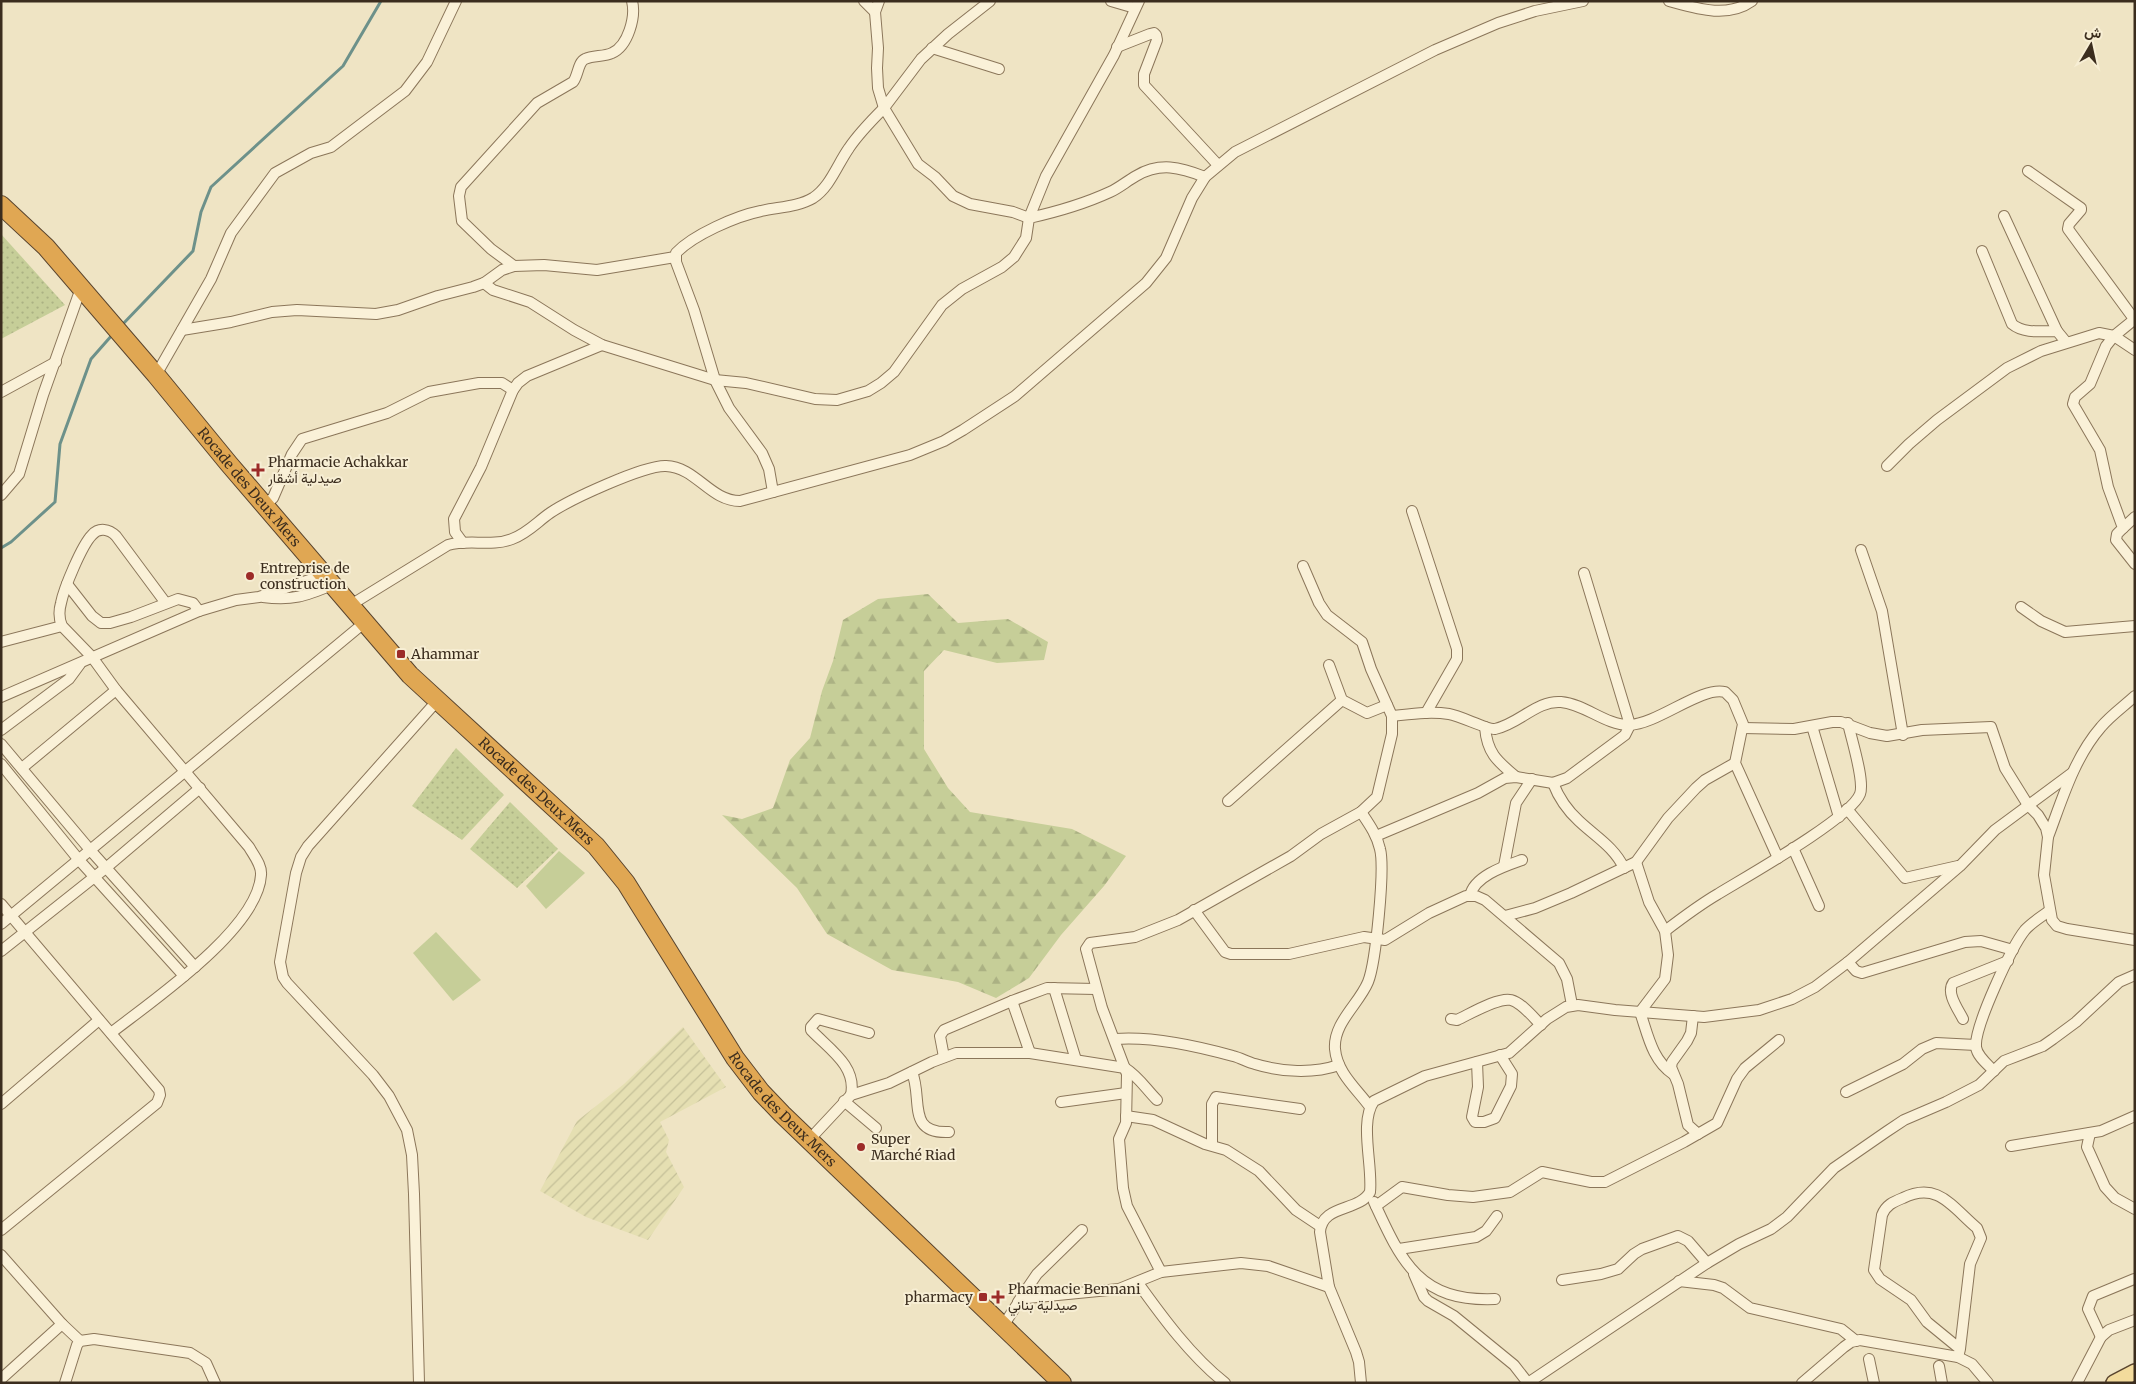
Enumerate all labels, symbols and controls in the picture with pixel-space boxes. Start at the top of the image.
north arrow [2066,20,2116,70]
text: ش [2083,22,2103,42]
street label: Rocade des Deux Mers [194,424,305,550]
place label: Pharmacie Achakkar صيدلية أشقار [267,453,408,487]
marker: Pharmacie Achakkar صيدلية أشقار [252,464,264,476]
place label: Entreprise de construction [260,559,350,593]
marker: Entreprise de construction [244,570,256,582]
place label: Ahammar [410,645,479,663]
marker: Ahammar [395,648,407,660]
street label: Rocade des Deux Mers [475,733,598,849]
street label: Rocade des Deux Mers [725,1049,840,1171]
place label: Super Marché Riad [871,1130,956,1164]
marker: Super Marché Riad [855,1141,867,1153]
place label: Pharmacie Bennani صيدلية بناني [1008,1280,1141,1317]
place label: pharmacy [905,1288,974,1306]
marker: pharmacy [977,1291,989,1303]
marker: Pharmacie Bennani صيدلية بناني [992,1291,1004,1303]

